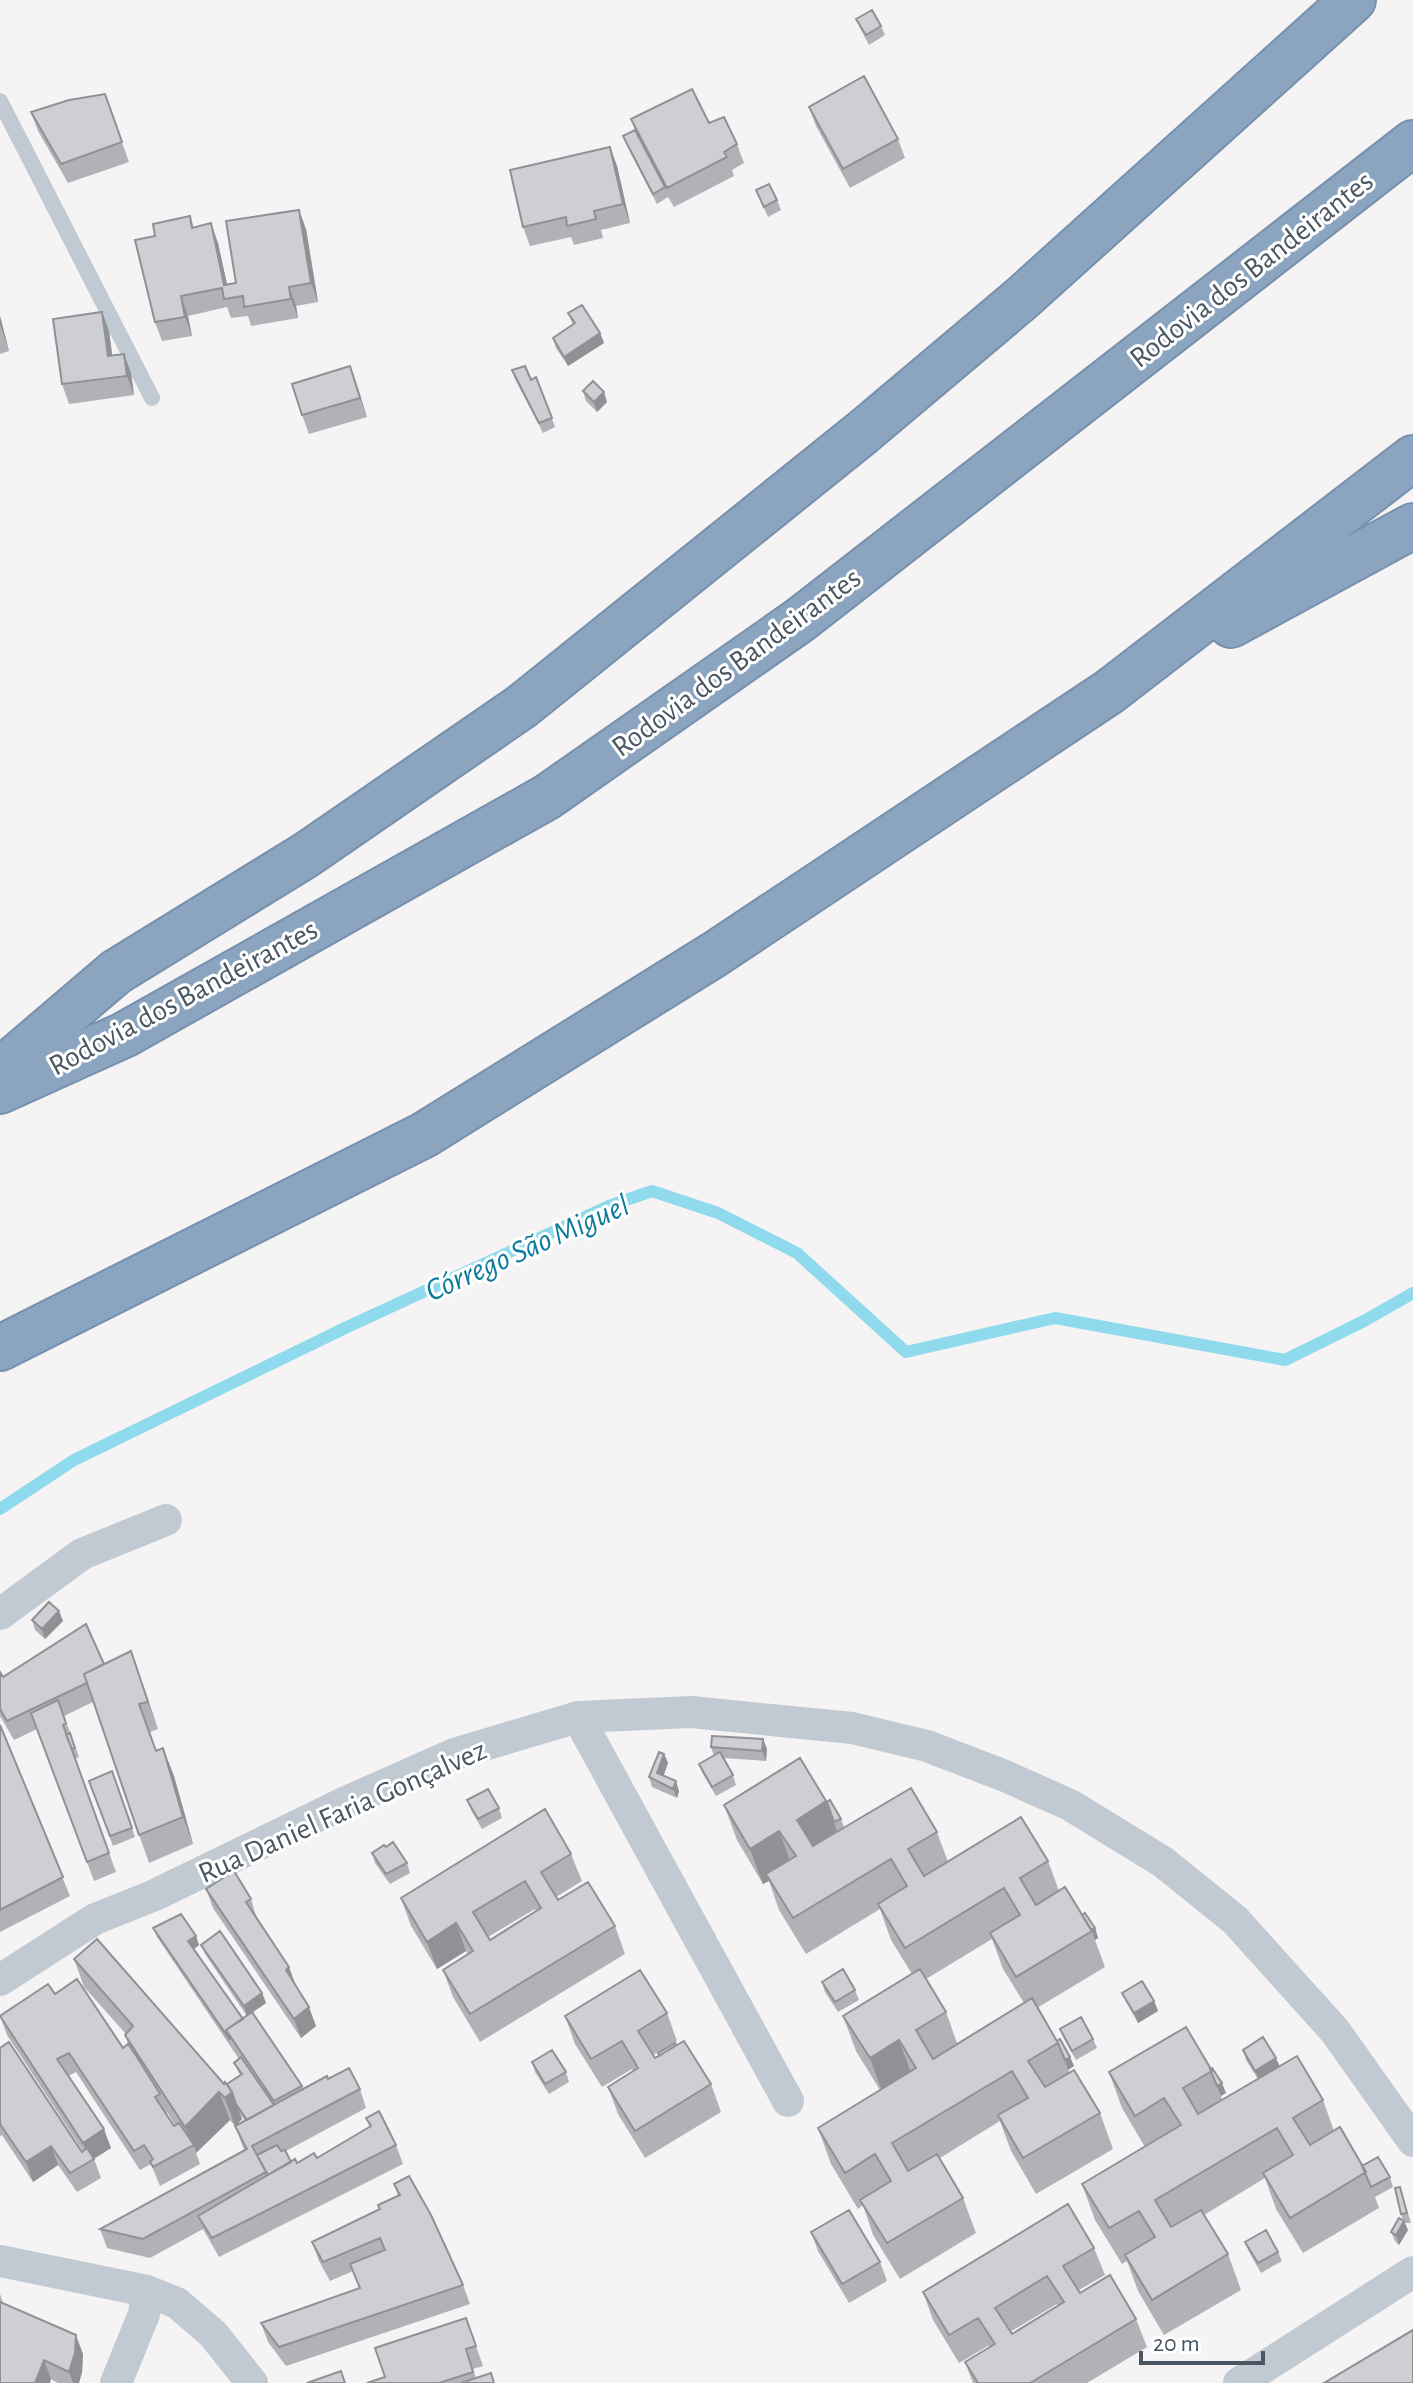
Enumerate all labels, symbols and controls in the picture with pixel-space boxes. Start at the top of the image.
street label: Rodovia dos Bandeirantes [1124,166,1379,374]
street label: Rodovia dos Bandeirantes [607,563,867,763]
street label: Rodovia dos Bandeirantes [44,914,323,1081]
water label: Córrego São Miguel [421,1189,634,1307]
street label: Rua Daniel Faria Gonçalvez [194,1735,491,1889]
scale bar [1141,2315,1263,2365]
text: 20 m [1153,2332,1200,2356]

